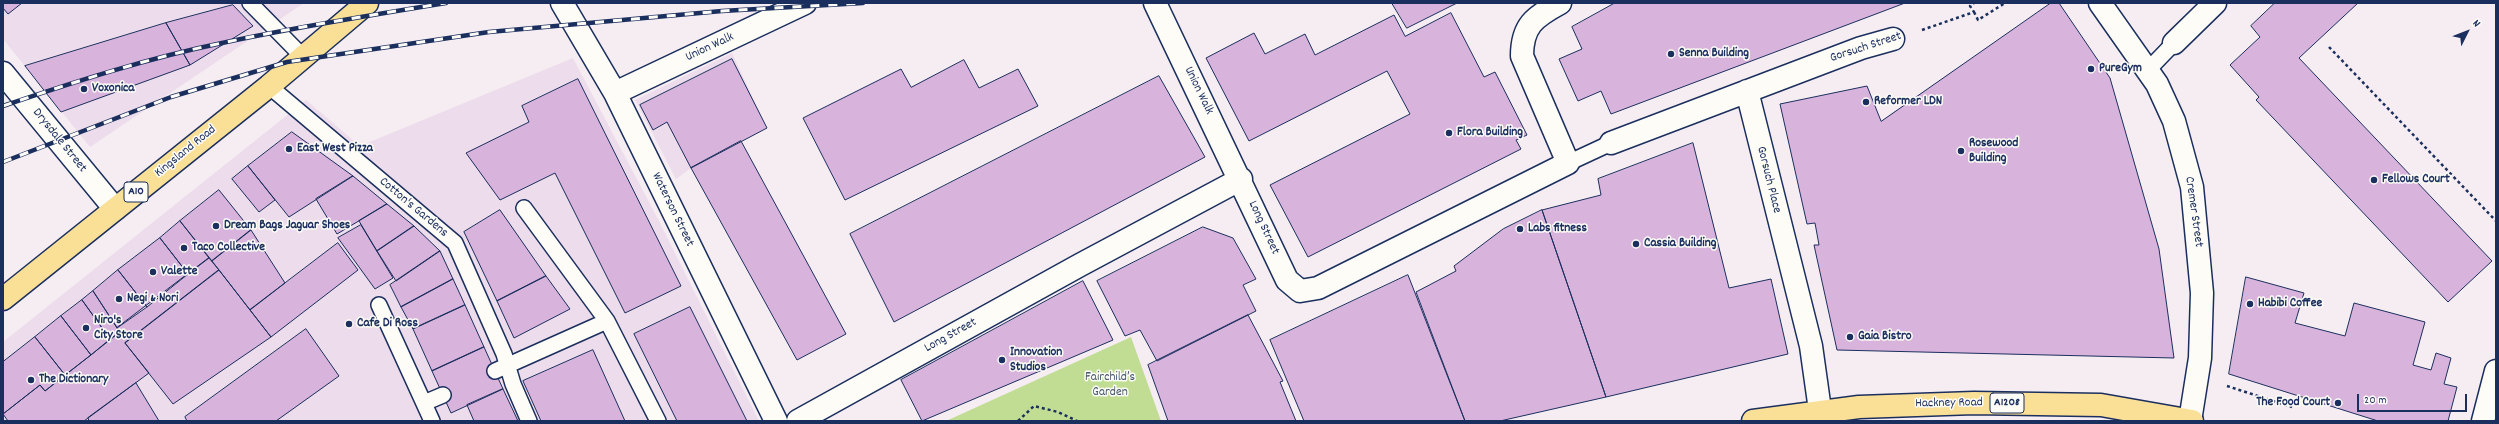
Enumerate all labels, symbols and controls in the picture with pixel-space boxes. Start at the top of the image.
north arrow [2447,12,2487,52]
text: N [2468,17,2484,31]
street label: Gorsuch Street [1828,29,1904,67]
street label: Union Walk [683,30,737,66]
place label: Senna Building [1679,46,1749,62]
marker: Senna Building [1666,49,1676,59]
place label: PureGym [2099,61,2142,77]
street label: Union Walk [1180,64,1216,118]
marker: PureGym [2086,64,2096,74]
place label: Voxonica [92,81,134,97]
marker: Voxonica [79,84,89,94]
place label: Reformer LDN [1874,94,1942,110]
marker: Reformer LDN [1861,97,1871,107]
street label: Drysdale Street [28,106,90,176]
street label: Kingsland Road [152,123,220,181]
place label: Flora Building [1457,125,1523,141]
marker: Flora Building [1444,128,1454,138]
place label: Rosewood Building [1969,136,2018,167]
place label: East West Pizza [297,141,373,157]
marker: East West Pizza [284,144,294,154]
street label: Gorsuch Place [1752,145,1784,215]
marker: Rosewood Building [1956,146,1966,156]
street label: Waterson Street [647,170,697,250]
place label: Fellows Court [2382,172,2450,188]
street label: Cotton's Gardens [375,175,451,241]
marker: Fellows Court [2369,175,2379,185]
street label: Cremer Street [2180,176,2206,248]
road number: A10 [124,182,148,202]
street label: Long Street [1244,199,1282,257]
place label: Dream Bags Jaguar Shoes [224,218,350,234]
marker: Dream Bags Jaguar Shoes [211,221,221,231]
place label: Labs fitness [1528,221,1587,237]
marker: Labs fitness [1515,224,1525,234]
place label: Cassia Building [1644,236,1716,252]
marker: Cassia Building [1631,239,1641,249]
place label: Taco Collective [192,240,265,256]
marker: Taco Collective [179,243,189,253]
place label: Valette [161,264,197,280]
marker: Valette [148,267,158,277]
place label: Negi & Nori [127,291,178,307]
marker: Negi & Nori [114,294,124,304]
place label: Habibi Coffee [2258,296,2322,312]
marker: Habibi Coffee [2245,299,2255,309]
place label: Niro's City Store [94,313,143,344]
street label: Long Street [922,315,980,357]
place label: Cafe Di Ross [357,316,418,332]
marker: Cafe Di Ross [344,319,354,329]
marker: Niro's City Store [81,323,91,333]
place label: Gaia Bistro [1858,329,1912,345]
marker: Gaia Bistro [1845,332,1855,342]
place label: Innovation Studios [1010,345,1062,376]
marker: Innovation Studios [997,355,1007,365]
park label: Fairchild’s Garden [1085,370,1135,401]
place label: The Dictionary [39,372,108,388]
marker: The Dictionary [26,375,36,385]
scale bar [2359,386,2469,412]
text: 20 m [2364,392,2387,409]
road number: A1208 [1990,393,2024,413]
place label: The Food Court [2256,395,2330,411]
street label: Hackney Road [1915,396,1983,412]
marker: The Food Court [2333,398,2343,408]

